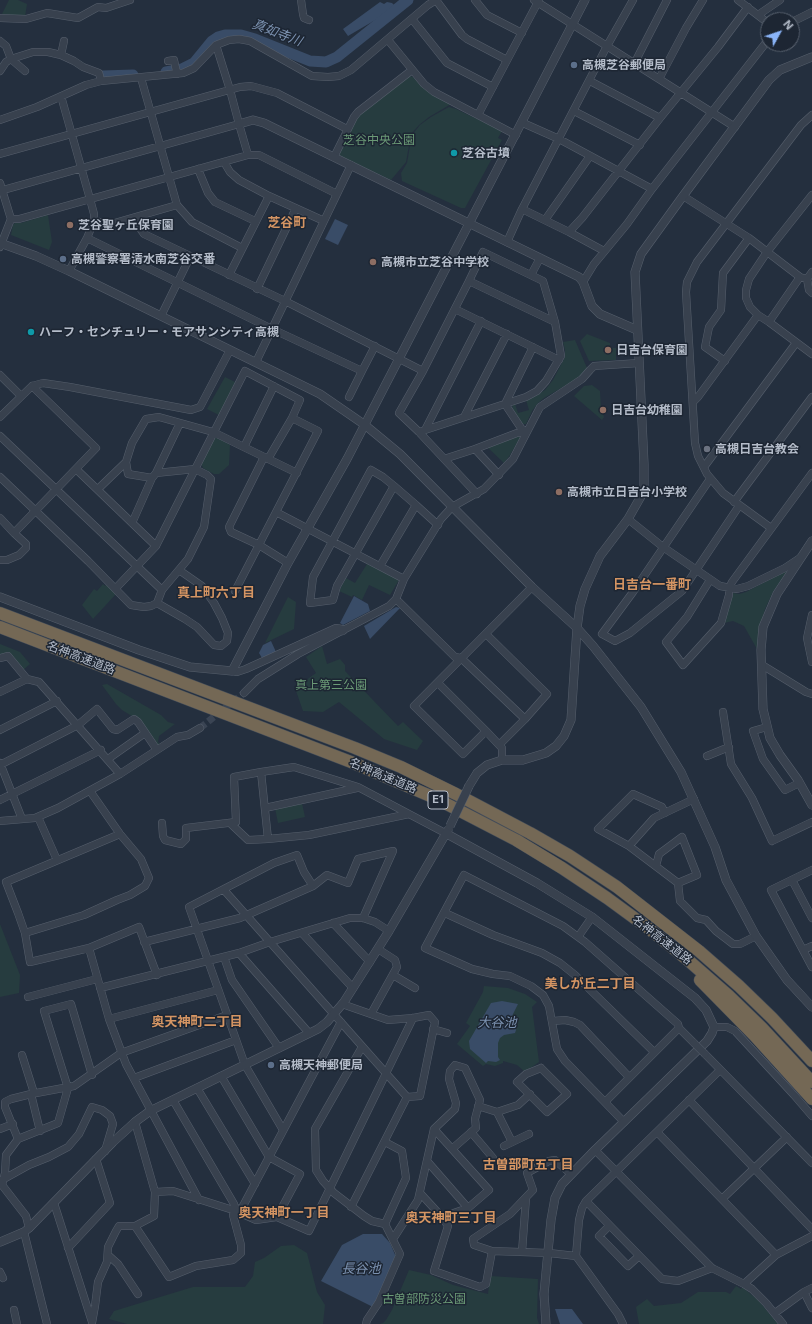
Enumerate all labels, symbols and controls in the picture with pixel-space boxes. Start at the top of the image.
north arrow [760,12,800,52]
water label: 真如寺川 [250,16,304,50]
text: N [780,17,796,33]
place label: 高槻芝谷郵便局 [582,58,666,72]
marker: 高槻芝谷郵便局 [569,60,579,70]
park label: 芝谷中央公園 [343,133,415,147]
place label: 芝谷古墳 [462,146,510,160]
marker: 芝谷古墳 [449,148,459,158]
district label: 芝谷町 [268,215,306,231]
place label: 芝谷聖ヶ丘保育園 [78,218,174,232]
marker: 芝谷聖ヶ丘保育園 [65,220,75,230]
place label: 高槻警察署清水南芝谷交番 [71,252,215,266]
marker: 高槻警察署清水南芝谷交番 [58,254,68,264]
place label: 高槻市立芝谷中学校 [381,255,489,269]
marker: 高槻市立芝谷中学校 [368,257,378,267]
place label: ハーフ・センチュリー・モアサンシティ高槻 [39,325,279,339]
marker: ハーフ・センチュリー・モアサンシティ高槻 [26,327,36,337]
place label: 日吉台保育園 [616,343,688,357]
marker: 日吉台保育園 [603,345,613,355]
place label: 日吉台幼稚園 [611,403,683,417]
marker: 日吉台幼稚園 [598,405,608,415]
place label: 高槻日吉台教会 [715,442,799,456]
marker: 高槻日吉台教会 [702,444,712,454]
place label: 高槻市立日吉台小学校 [567,485,687,499]
marker: 高槻市立日吉台小学校 [554,487,564,497]
district label: 日吉台一番町 [613,577,691,593]
district label: 真上町六丁目 [177,585,255,601]
street label: 名神高速道路 [45,638,117,678]
park label: 真上第三公園 [295,678,367,692]
street label: 名神高速道路 [347,755,419,797]
road number: E1 [428,791,448,809]
street label: 名神高速道路 [629,912,695,968]
district label: 美しが丘二丁目 [545,976,635,992]
district label: 奥天神町二丁目 [152,1014,242,1030]
water label: 大谷池 [478,1015,516,1031]
place label: 高槻天神郵便局 [279,1058,363,1072]
marker: 高槻天神郵便局 [266,1060,276,1070]
district label: 古曽部町五丁目 [483,1157,573,1173]
district label: 奥天神町一丁目 [239,1205,329,1221]
district label: 奥天神町三丁目 [406,1210,496,1226]
water label: 長谷池 [342,1261,380,1277]
park label: 古曽部防災公園 [382,1292,466,1306]

